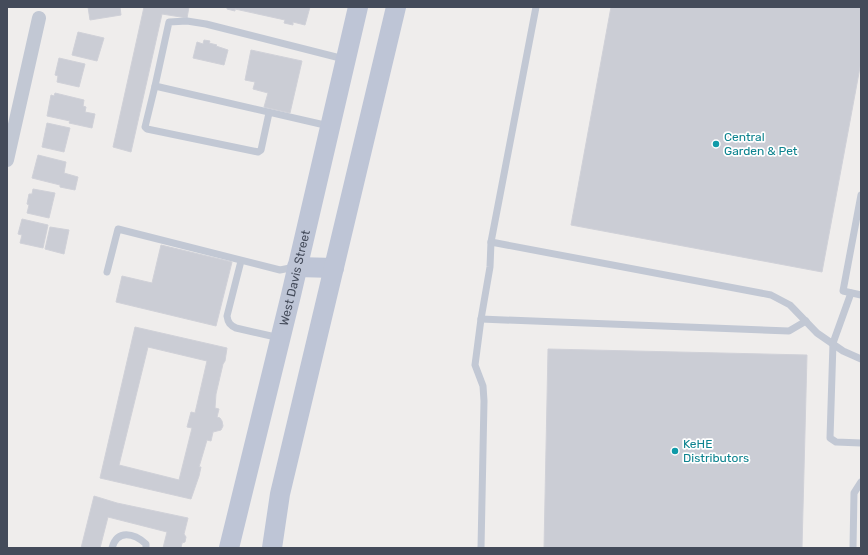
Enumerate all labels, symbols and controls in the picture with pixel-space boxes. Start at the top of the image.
place label: Central Garden & Pet [724,130,798,158]
marker: Central Garden & Pet [711,139,721,149]
street label: West Davis Street [277,228,313,327]
place label: KeHE Distributors [683,437,749,465]
marker: KeHE Distributors [670,446,680,456]

